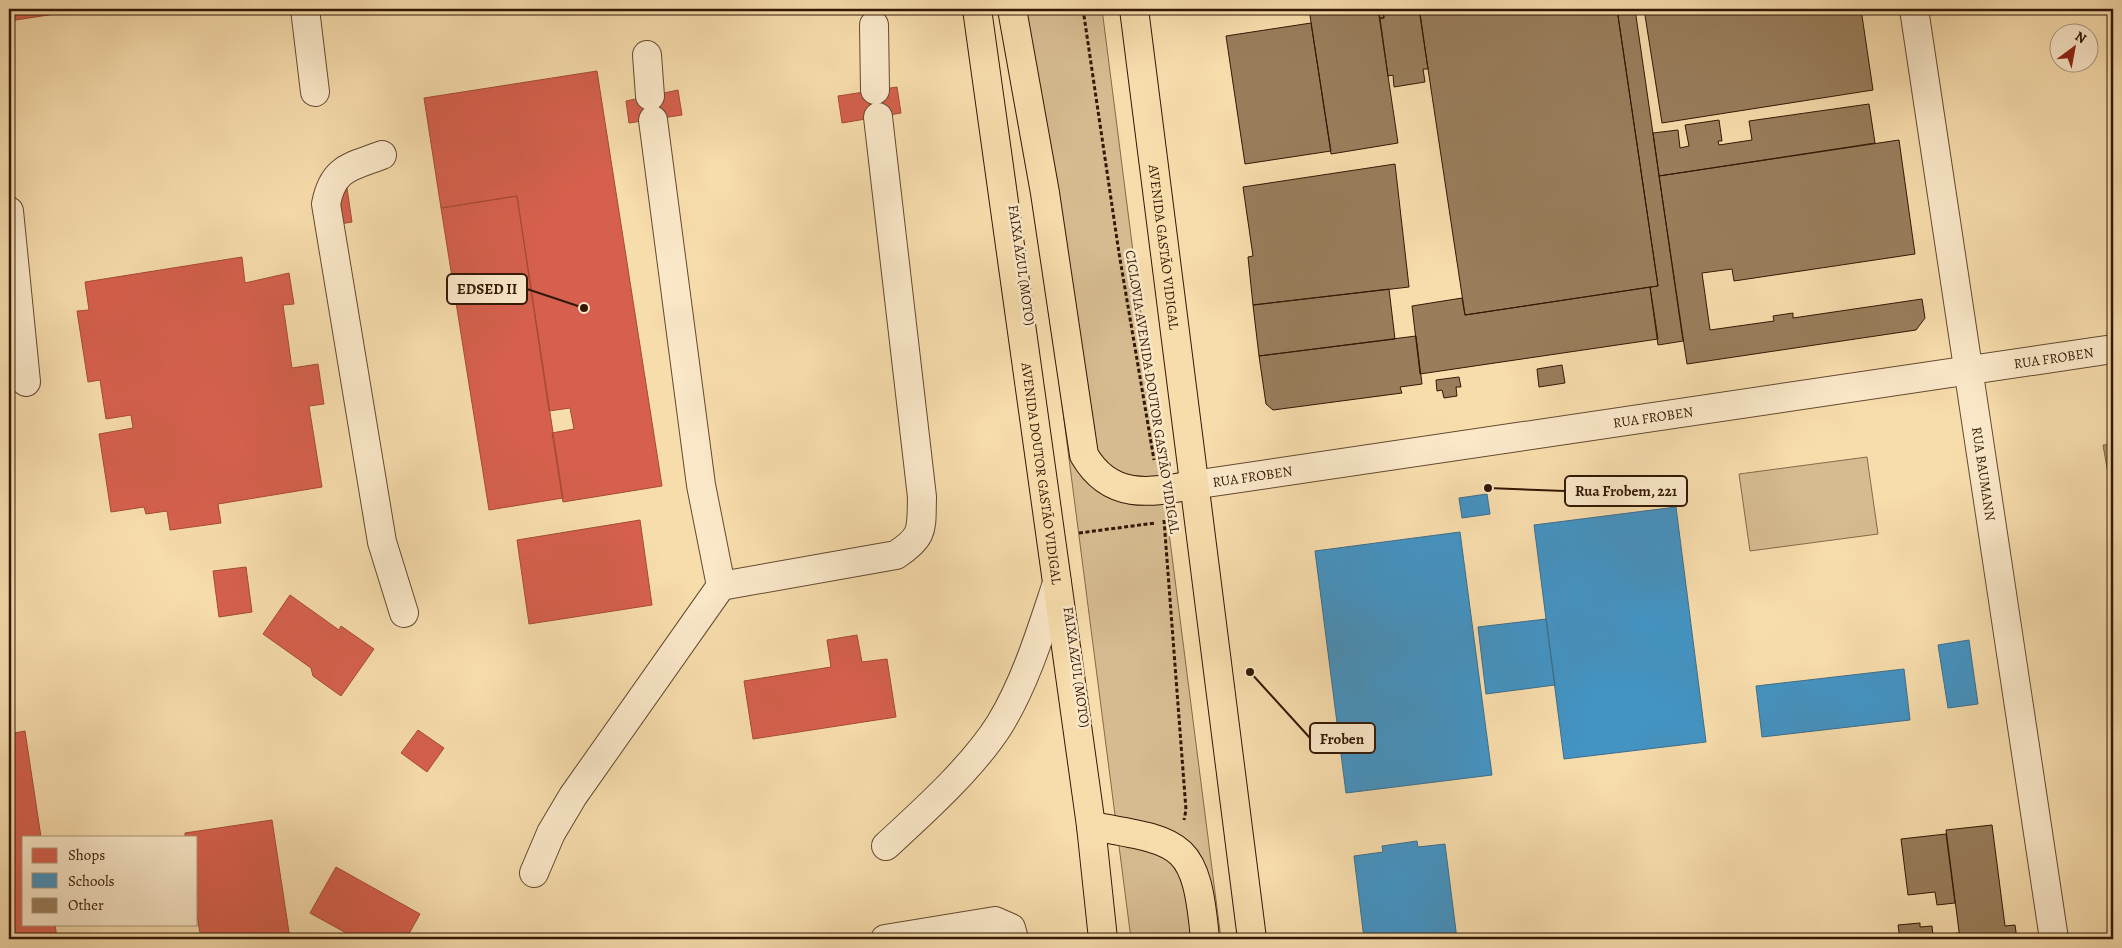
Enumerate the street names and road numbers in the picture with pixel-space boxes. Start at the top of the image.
street label: AVENIDA GASTÃO VIDIGAL [1144,163,1184,332]
street label: FAIXA AZUL (MOTO) [1004,203,1039,327]
street label: CICLOVIA AVENIDA DOUTOR GASTÃO VIDIGAL [1121,249,1184,536]
street label: RUA FROBEN [2012,343,2095,374]
street label: AVENIDA DOUTOR GASTÃO VIDIGAL [1016,360,1066,587]
street label: RUA FROBEN [1612,402,1694,433]
street label: RUA BAUMANN [1967,426,2000,522]
street label: RUA FROBEN [1211,461,1294,492]
street label: FAIXA AZUL (MOTO) [1059,605,1094,729]

